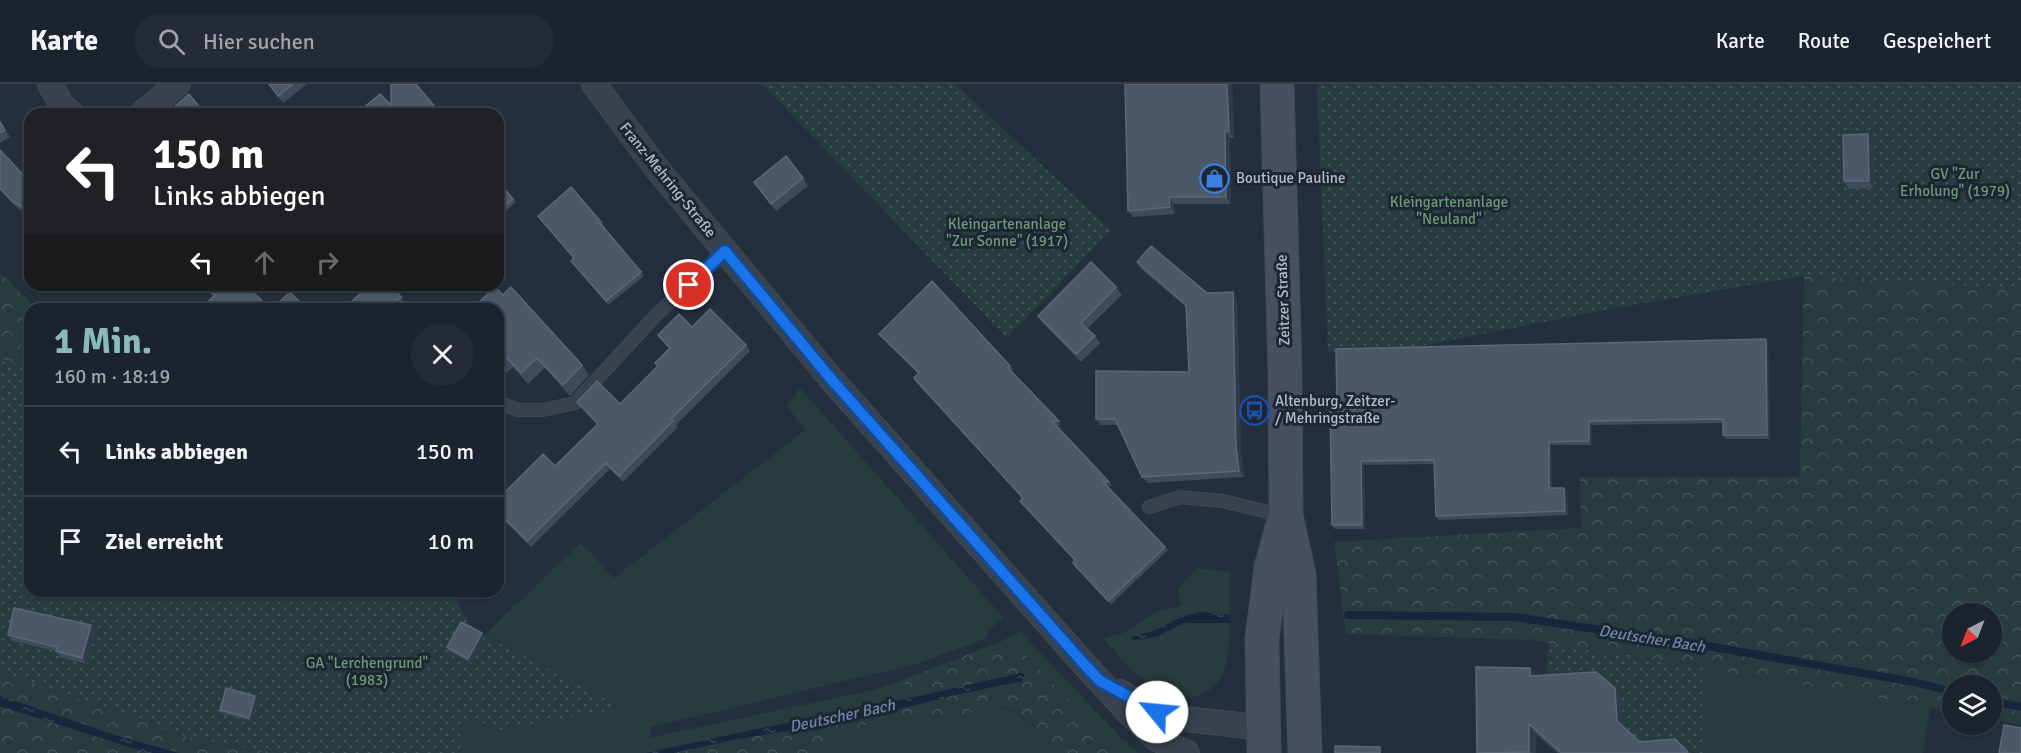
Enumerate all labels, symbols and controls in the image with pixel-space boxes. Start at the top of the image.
search box [134,14,554,68]
text: Karte [30,24,98,58]
icon: search [155,25,188,58]
text: Hier suchen [203,28,315,55]
text: Karte [1716,28,1765,54]
text: Route [1798,28,1850,54]
text: Gespeichert [1883,28,1991,54]
street label: Franz-Mehring-Straße [616,119,720,241]
text: 150 m [153,129,264,180]
icon: left [54,132,132,210]
shop icon: Boutique Pauline [1199,162,1231,194]
park label: GV "Zur Erholung" (1979) [1900,165,2010,200]
place label: Boutique Pauline [1236,169,1346,187]
text: Links abbiegen [153,180,325,213]
park label: Kleingartenanlage "Neuland" [1390,193,1508,228]
park label: Kleingartenanlage "Zur Sonne" (1917) [946,215,1068,250]
icon: left [185,246,218,279]
icon: ahead [248,246,281,279]
icon: right [311,246,344,279]
street label: Zeitzer Straße [1272,254,1294,346]
pin [663,259,714,310]
icon: arrive [672,268,705,301]
text: 1 Min. [54,319,152,364]
button: close [411,323,474,386]
text: 160 m · 18:19 [54,364,170,389]
place label: Altenburg, Zeitzer- / Mehringstraße [1275,392,1396,427]
bus stop icon: Altenburg, Zeitzer- / Mehringstraße [1238,394,1270,426]
icon: left [54,435,87,468]
text: Links abbiegen [105,438,248,465]
text: 150 m [416,438,474,465]
icon: arrive [54,525,87,558]
text: Ziel erreicht [105,528,223,555]
text: 10 m [428,528,474,555]
north arrow [1942,603,2002,663]
map controls [1942,603,2002,735]
water label: Deutscher Bach [1597,621,1708,657]
park label: GA "Lerchengrund" (1983) [306,654,429,689]
button: layers [1942,675,2002,735]
position arrow [1125,680,1189,744]
water label: Deutscher Bach [788,695,898,737]

